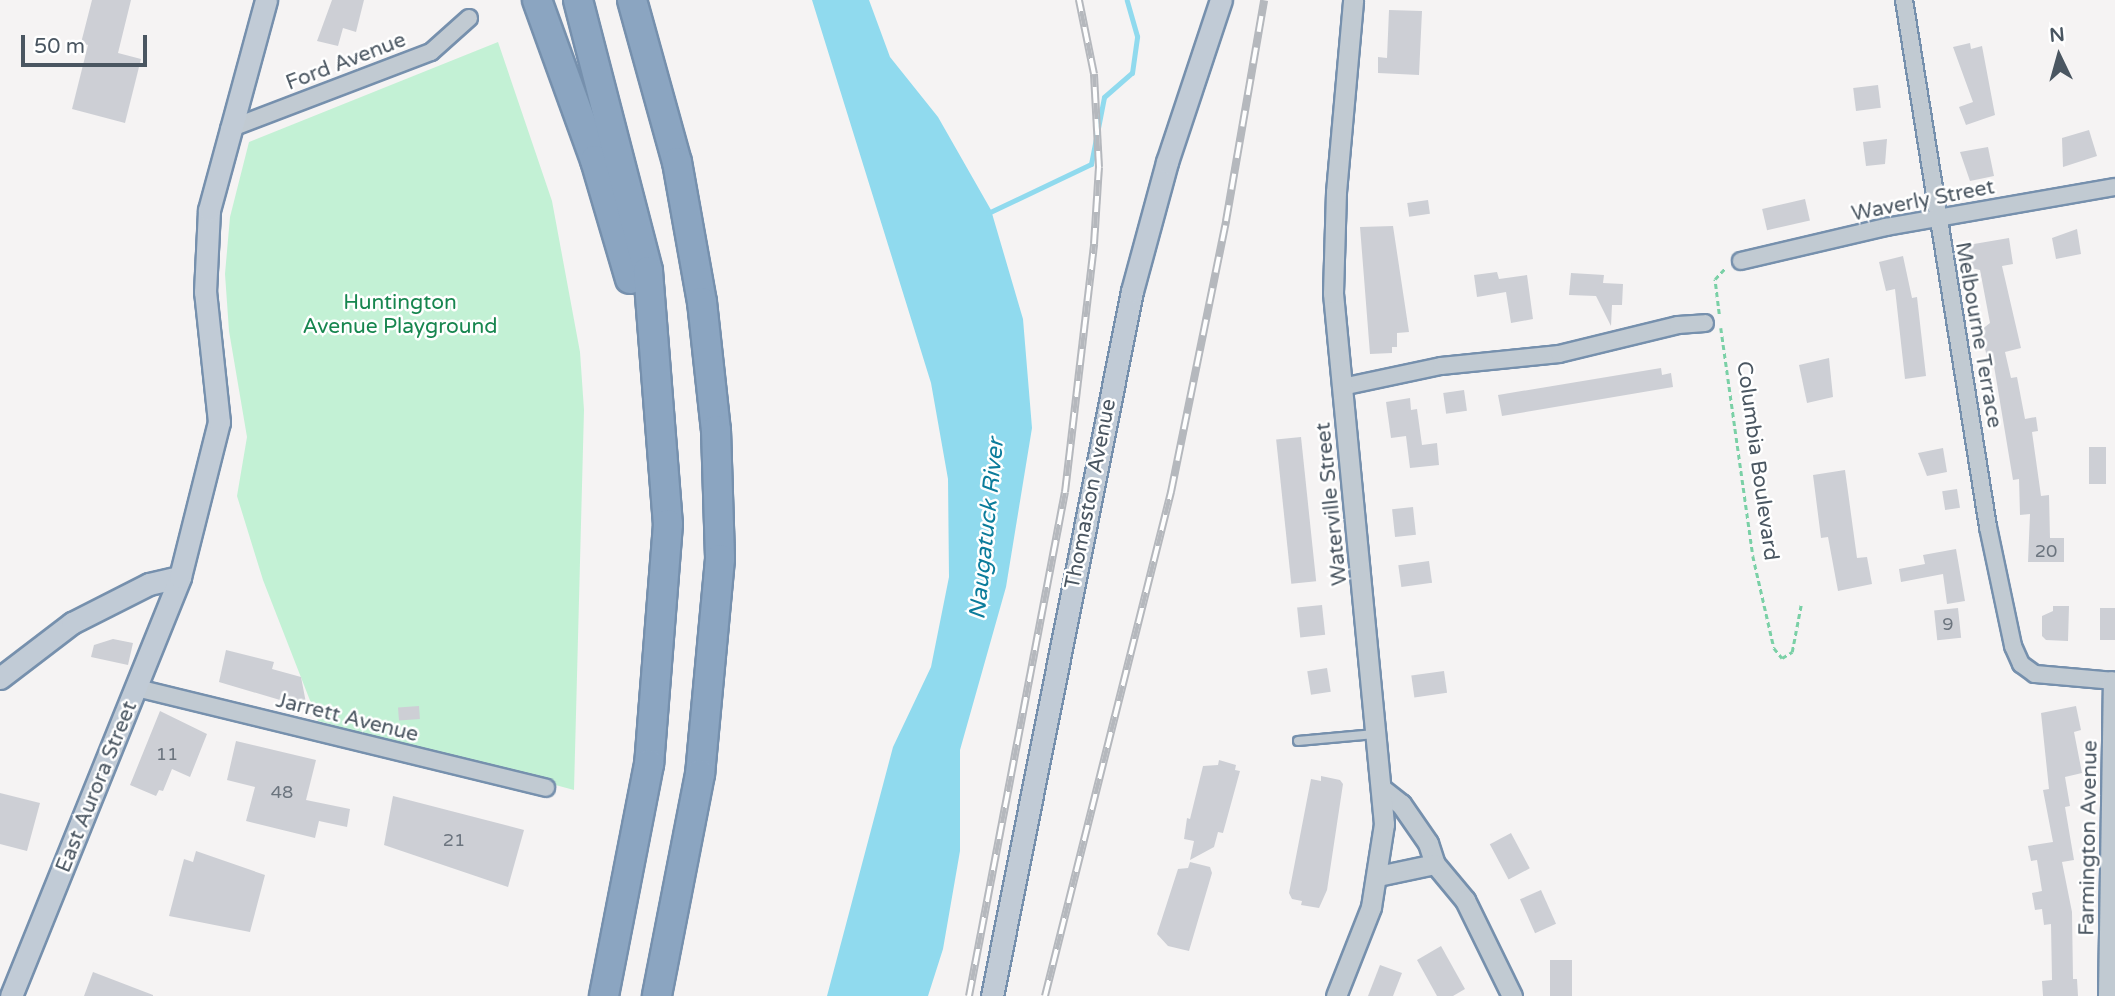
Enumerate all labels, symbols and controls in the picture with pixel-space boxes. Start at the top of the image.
scale bar [24,21,150,65]
north arrow [2024,21,2094,91]
text: N [2049,23,2066,47]
street label: Ford Avenue [283,28,409,96]
text: 50 m [34,34,85,59]
street label: Waverly Street [1849,175,1997,227]
street label: Melbourne Terrace [1949,240,2007,430]
park label: Huntington Avenue Playground [302,290,498,340]
street label: Columbia Boulevard [1731,360,1783,562]
street label: Thomaston Avenue [1060,397,1122,591]
street label: Waterville Street [1311,421,1353,587]
water label: Naugatuck River [964,437,1010,621]
house number: 20 [2035,540,2057,562]
house number: 9 [1942,613,1954,635]
street label: Jarrett Avenue [273,688,421,748]
street label: East Aurora Street [51,698,143,876]
street label: Farmington Avenue [2075,740,2103,936]
house number: 11 [156,743,178,765]
house number: 48 [271,781,293,803]
house number: 21 [443,829,465,851]

